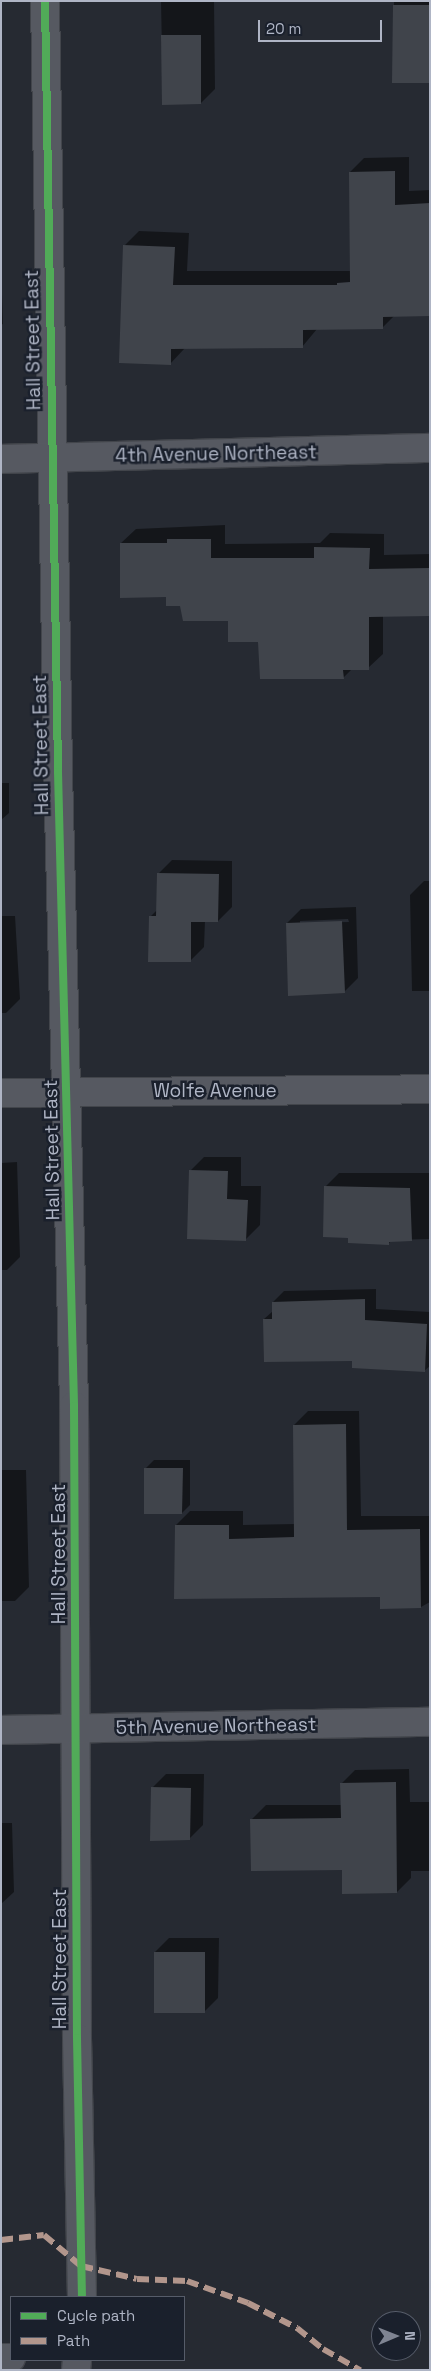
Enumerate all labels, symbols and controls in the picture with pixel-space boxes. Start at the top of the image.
scale bar [261,10,385,42]
text: 20 m [266,19,301,38]
street label: Hall Street East [20,270,46,410]
street label: 4th Avenue Northeast [115,441,317,467]
street label: Hall Street East [28,675,54,815]
street label: Hall Street East [39,1080,65,1220]
street label: Wolfe Avenue [153,1080,277,1102]
street label: Hall Street East [48,1484,70,1624]
street label: 5th Avenue Northeast [115,1713,317,1739]
street label: Hall Street East [49,1889,71,2029]
legend [10,2296,185,2361]
text: Cycle path [57,2306,135,2325]
north arrow [371,2311,421,2361]
text: Path [57,2331,90,2350]
text: N [401,2331,419,2341]

